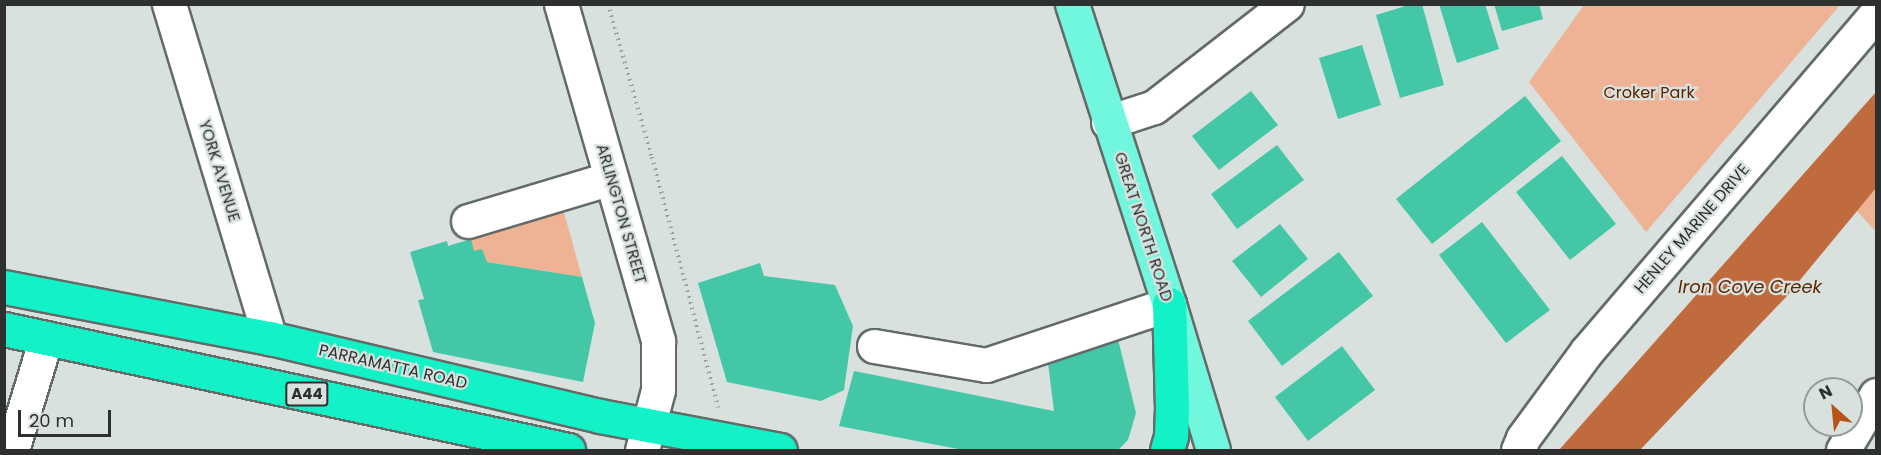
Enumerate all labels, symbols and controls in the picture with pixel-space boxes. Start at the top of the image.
park label: Croker Park [1603,83,1695,103]
street label: YORK AVENUE [194,118,244,224]
street label: ARLINGTON STREET [592,142,650,286]
street label: GREAT NORTH ROAD [1110,150,1176,304]
street label: HENLEY MARINE DRIVE [1631,160,1753,298]
water label: Iron Cove Creek [1678,276,1822,298]
street label: PARRAMATTA ROAD [317,341,469,393]
north arrow [1803,377,1863,437]
text: N [1815,379,1836,405]
road number: A44 [284,382,330,406]
scale bar [21,398,114,436]
text: 20 m [29,408,74,433]

